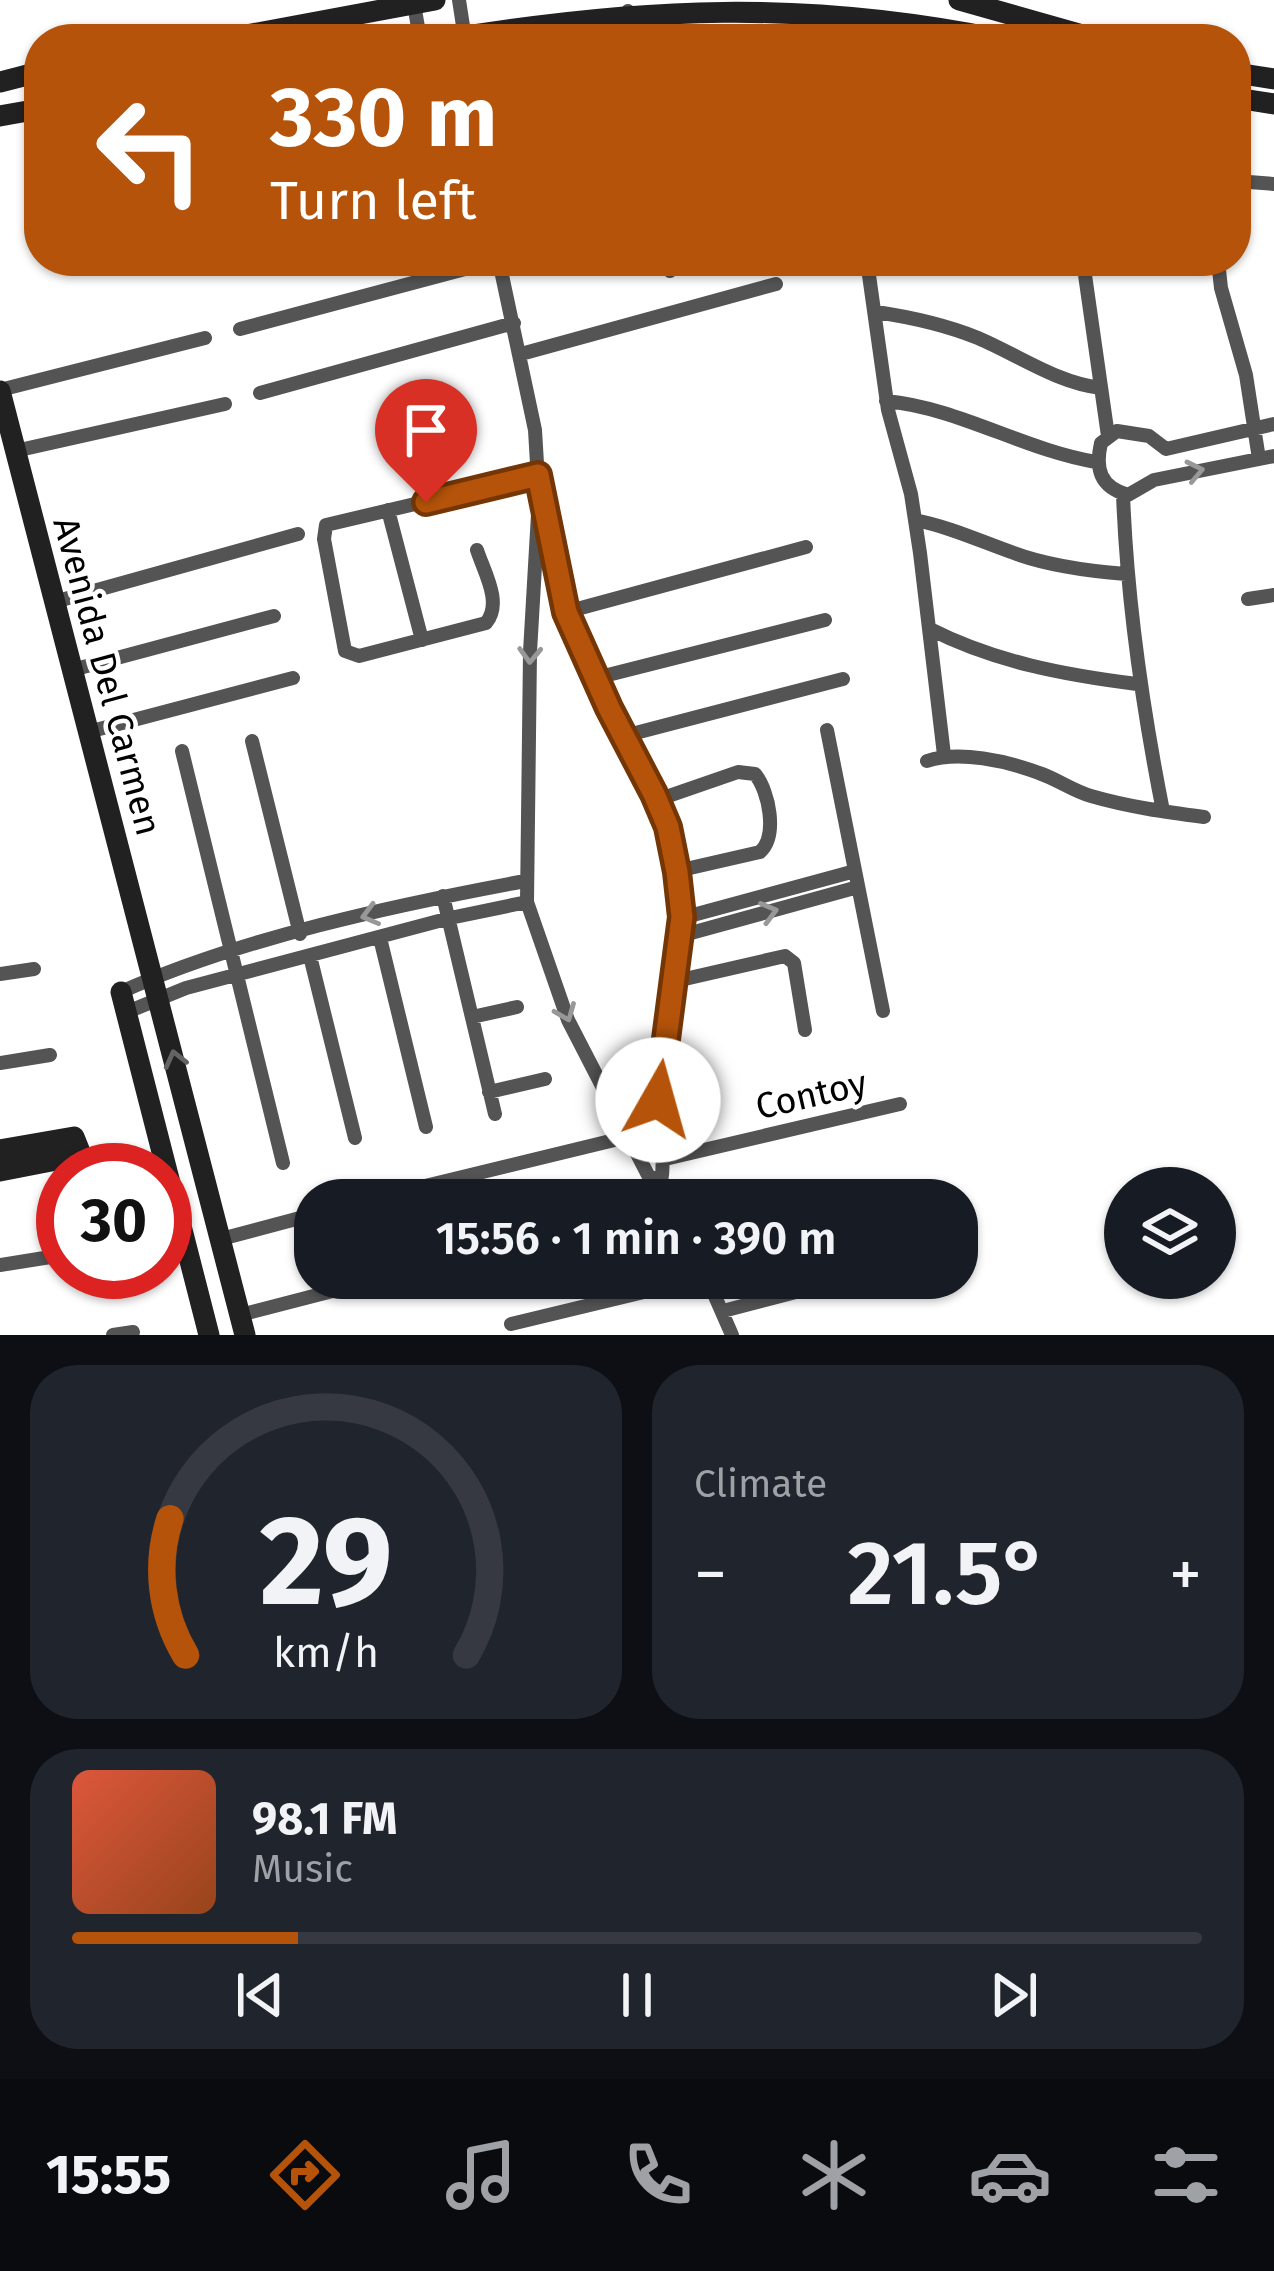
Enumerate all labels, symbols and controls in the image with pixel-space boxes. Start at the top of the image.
text: 330 m [270,67,497,168]
icon: left [72,72,228,228]
text: Turn left [270,169,477,233]
pin [375,379,477,502]
icon: arrive [393,397,459,463]
one-way arrow [1184,460,1204,485]
street label: Avenida Del Carmen [43,512,171,840]
one-way arrow [517,646,543,665]
one-way arrow [360,901,381,926]
one-way arrow [758,901,779,926]
one-way arrow [552,1001,576,1022]
position arrow [595,1037,721,1163]
one-way arrow [164,1049,189,1069]
street label: Contoy [751,1061,871,1129]
speed limit sign: 30 [36,1143,192,1299]
map controls [1104,1167,1236,1299]
button: layers [1104,1167,1236,1299]
text: 15:56 · 1 min · 390 m [436,1212,836,1266]
text: Climate [694,1461,827,1507]
text: 29 [259,1487,393,1637]
text: 21.5° [848,1520,1049,1628]
text: − [694,1535,727,1614]
text: + [1169,1535,1202,1614]
text: km/h [273,1627,379,1678]
text: 98.1 FM [252,1792,397,1846]
text: Music [252,1846,353,1892]
icon: previous [227,1962,293,2028]
icon: pause [604,1962,670,2028]
icon: next [981,1962,1047,2028]
icon: directions [263,2133,347,2217]
icon: music [439,2133,523,2217]
icon: phone [616,2133,700,2217]
icon: climate [792,2133,876,2217]
icon: car [968,2133,1052,2217]
icon: filters [1144,2133,1228,2217]
text: 15:55 [46,2143,171,2207]

